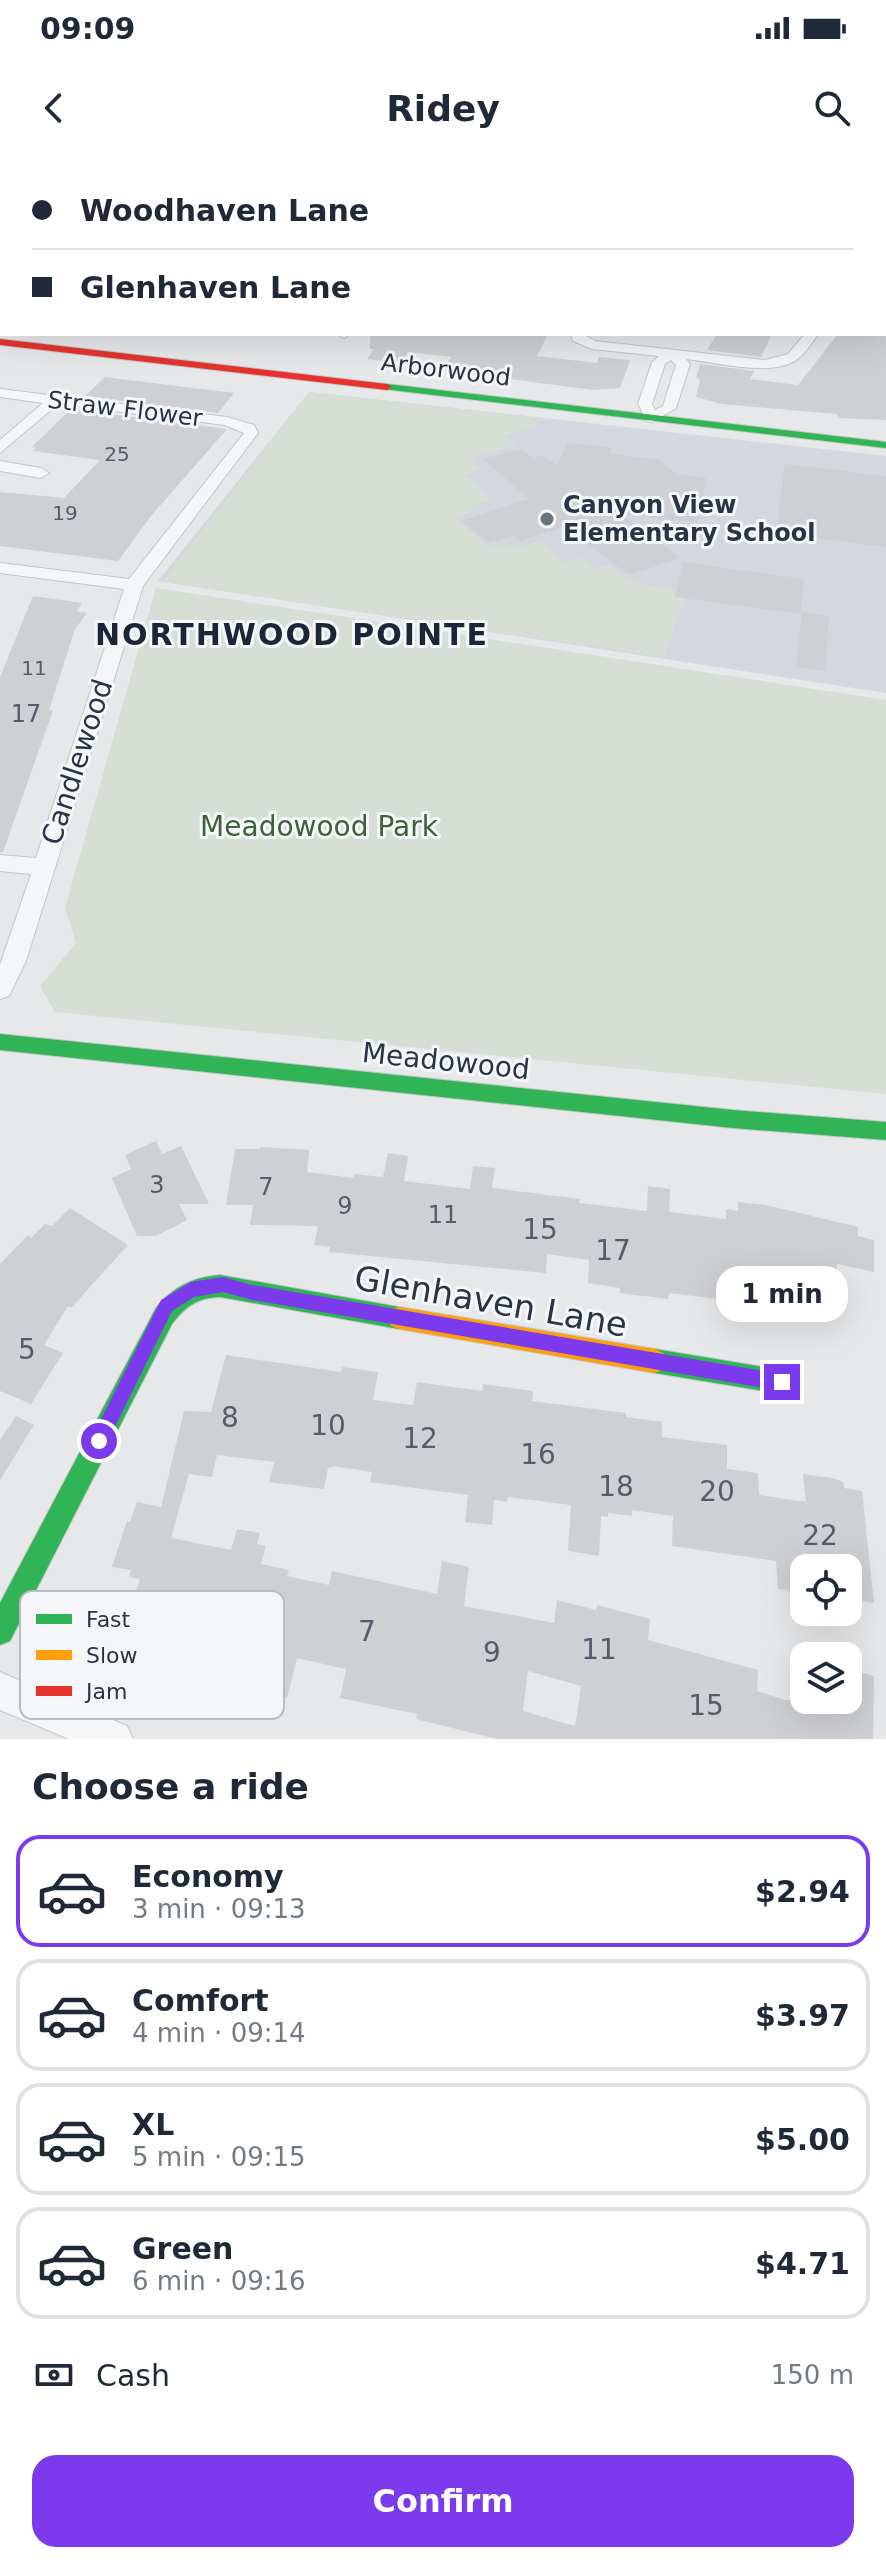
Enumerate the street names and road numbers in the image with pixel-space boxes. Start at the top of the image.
street label: Arborwood [380,348,512,392]
street label: Straw Flower [46,386,204,432]
street label: Candlewood [35,675,119,849]
street label: Meadowood [361,1036,531,1086]
street label: Glenhaven Lane [351,1257,631,1345]

